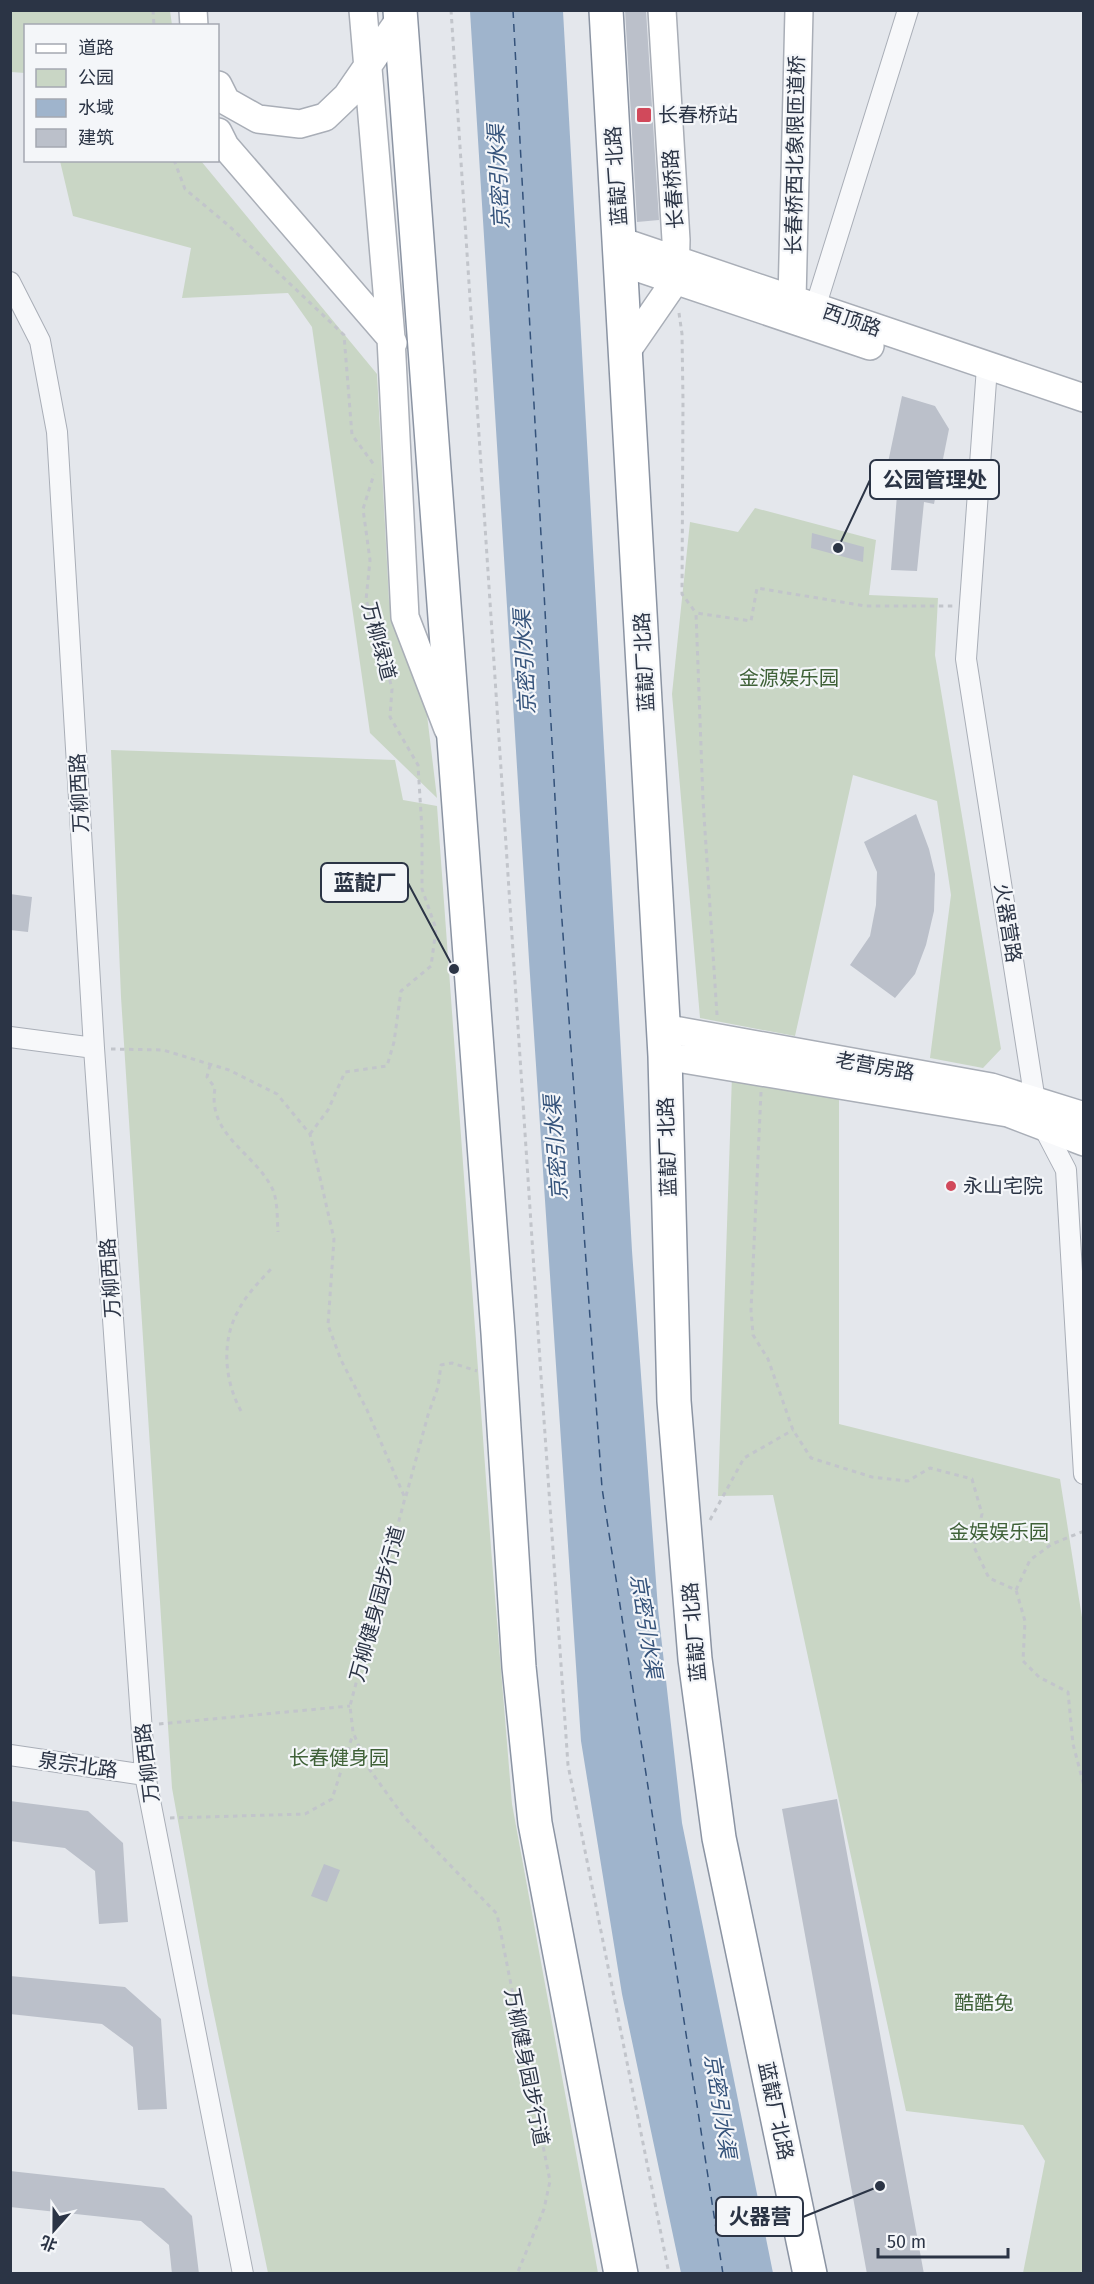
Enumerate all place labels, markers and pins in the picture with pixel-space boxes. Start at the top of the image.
place label: 长春桥站 [658,103,738,127]
marker: 长春桥站 [635,106,653,124]
callout: 公园管理处 [870,460,999,499]
callout: 蓝靛厂 [321,863,408,902]
place label: 永山宅院 [963,1174,1043,1198]
marker: 永山宅院 [944,1179,958,1193]
callout: 火器营 [716,2197,803,2236]

